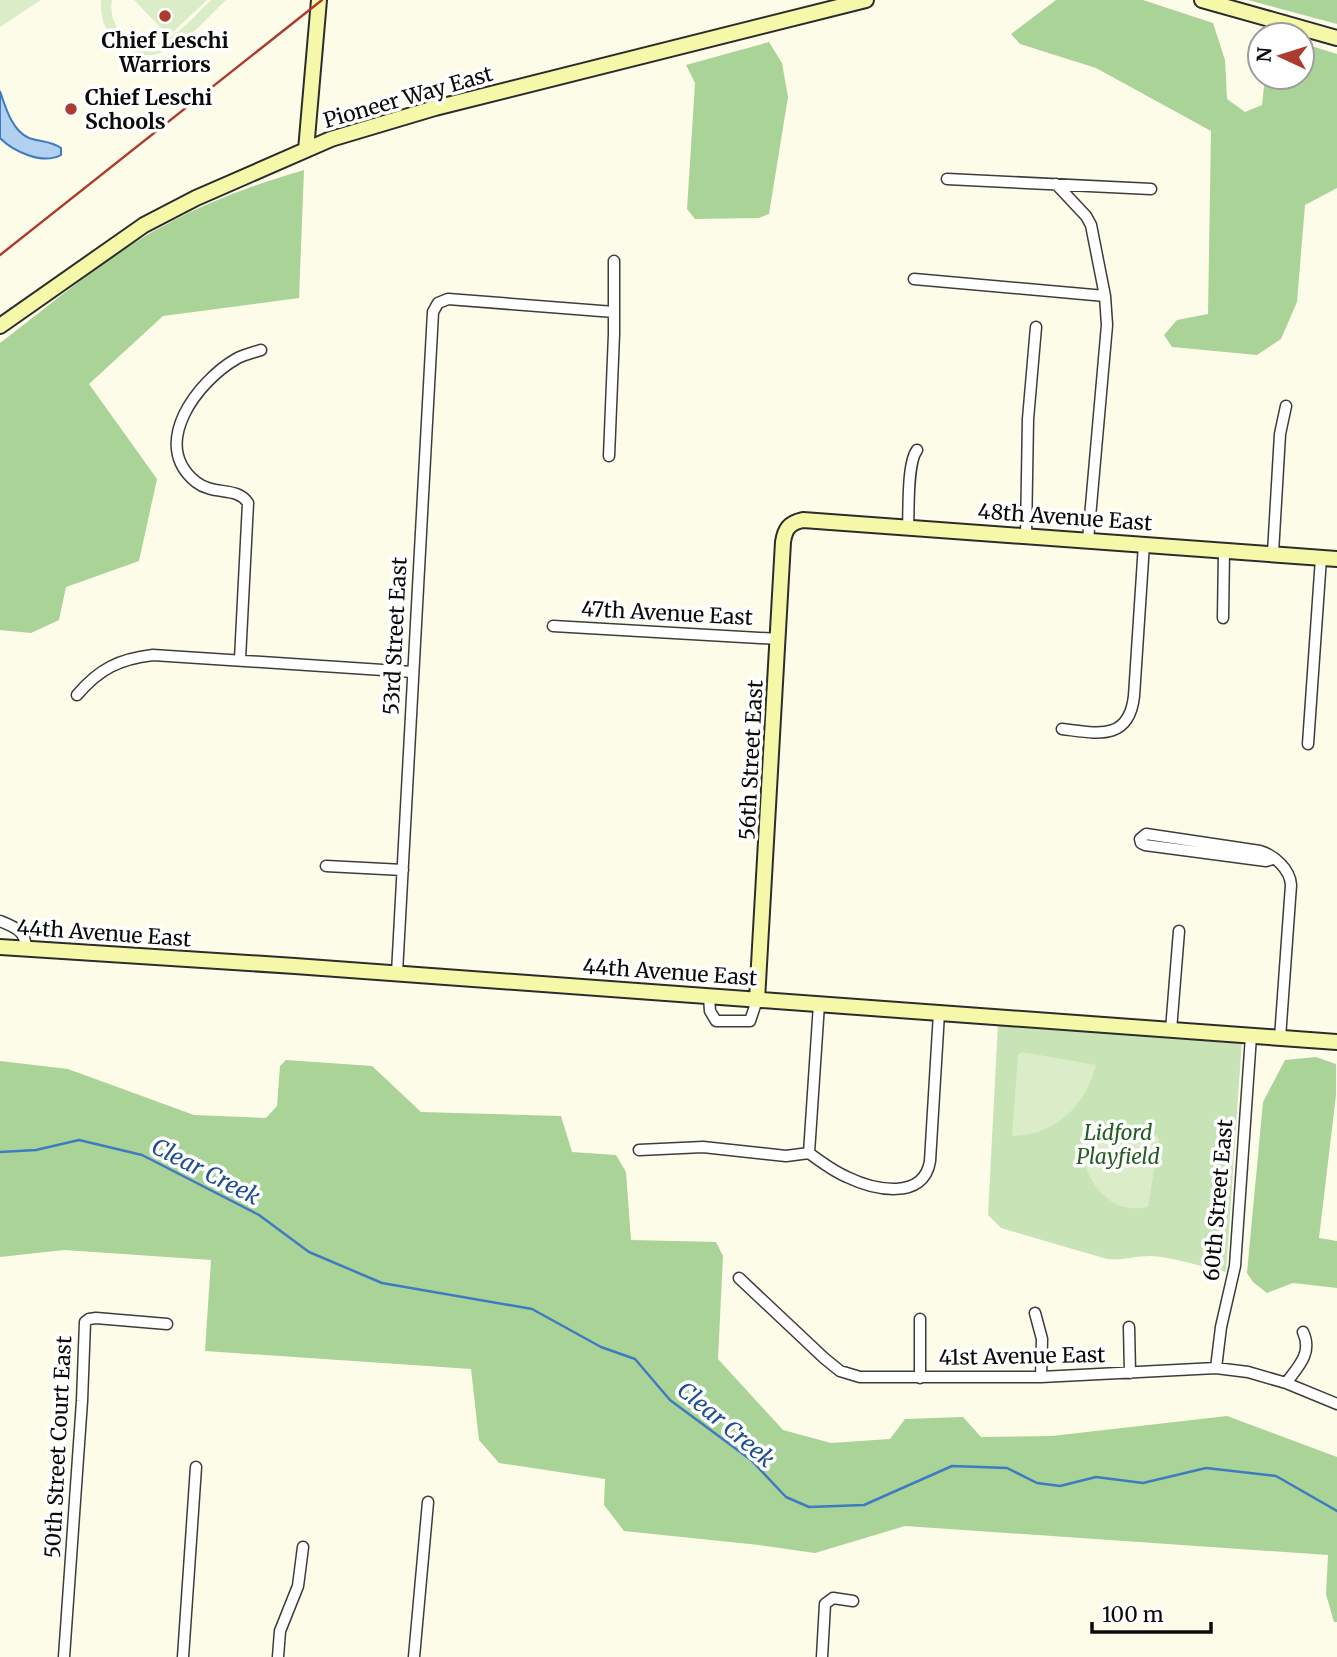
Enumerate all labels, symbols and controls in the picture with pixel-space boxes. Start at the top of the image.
marker: Chief Leschi Warriors [157,8,173,24]
north arrow [1246,21,1316,91]
place label: Chief Leschi Warriors [101,27,229,78]
text: N [1252,46,1277,63]
street label: Pioneer Way East [320,60,496,134]
place label: Chief Leschi Schools [85,84,212,135]
marker: Chief Leschi Schools [63,101,79,117]
street label: 48th Avenue East [977,497,1153,537]
street label: 53rd Street East [377,556,413,716]
street label: 47th Avenue East [580,595,754,631]
street label: 56th Street East [733,679,769,841]
street label: 44th Avenue East [16,913,192,953]
street label: 44th Avenue East [582,952,758,992]
street label: 60th Street East [1197,1118,1239,1282]
park label: Lidford Playfield [1076,1119,1160,1170]
water label: Clear Creek [147,1131,266,1211]
street label: 50th Street Court East [39,1335,77,1559]
street label: 41st Avenue East [938,1341,1106,1371]
water label: Clear Creek [671,1375,781,1473]
scale bar [1092,1590,1211,1634]
text: 100 m [1102,1601,1164,1628]

